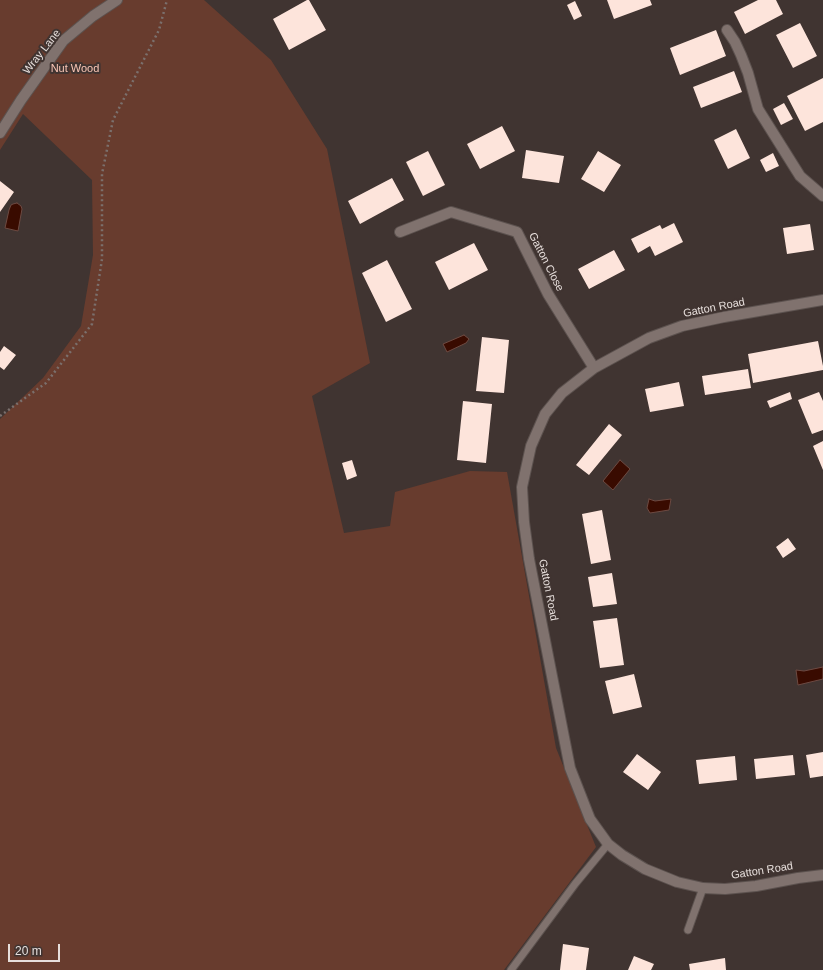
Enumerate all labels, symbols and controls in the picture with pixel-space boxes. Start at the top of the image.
street label: Wray Lane [20,27,64,77]
park label: Nut Wood [51,62,99,76]
street label: Gatton Close [526,230,566,294]
street label: Gatton Road [682,296,746,320]
street label: Gatton Road [536,558,560,622]
street label: Gatton Road [730,860,794,882]
scale bar [10,936,62,962]
text: 20 m [15,944,42,958]

